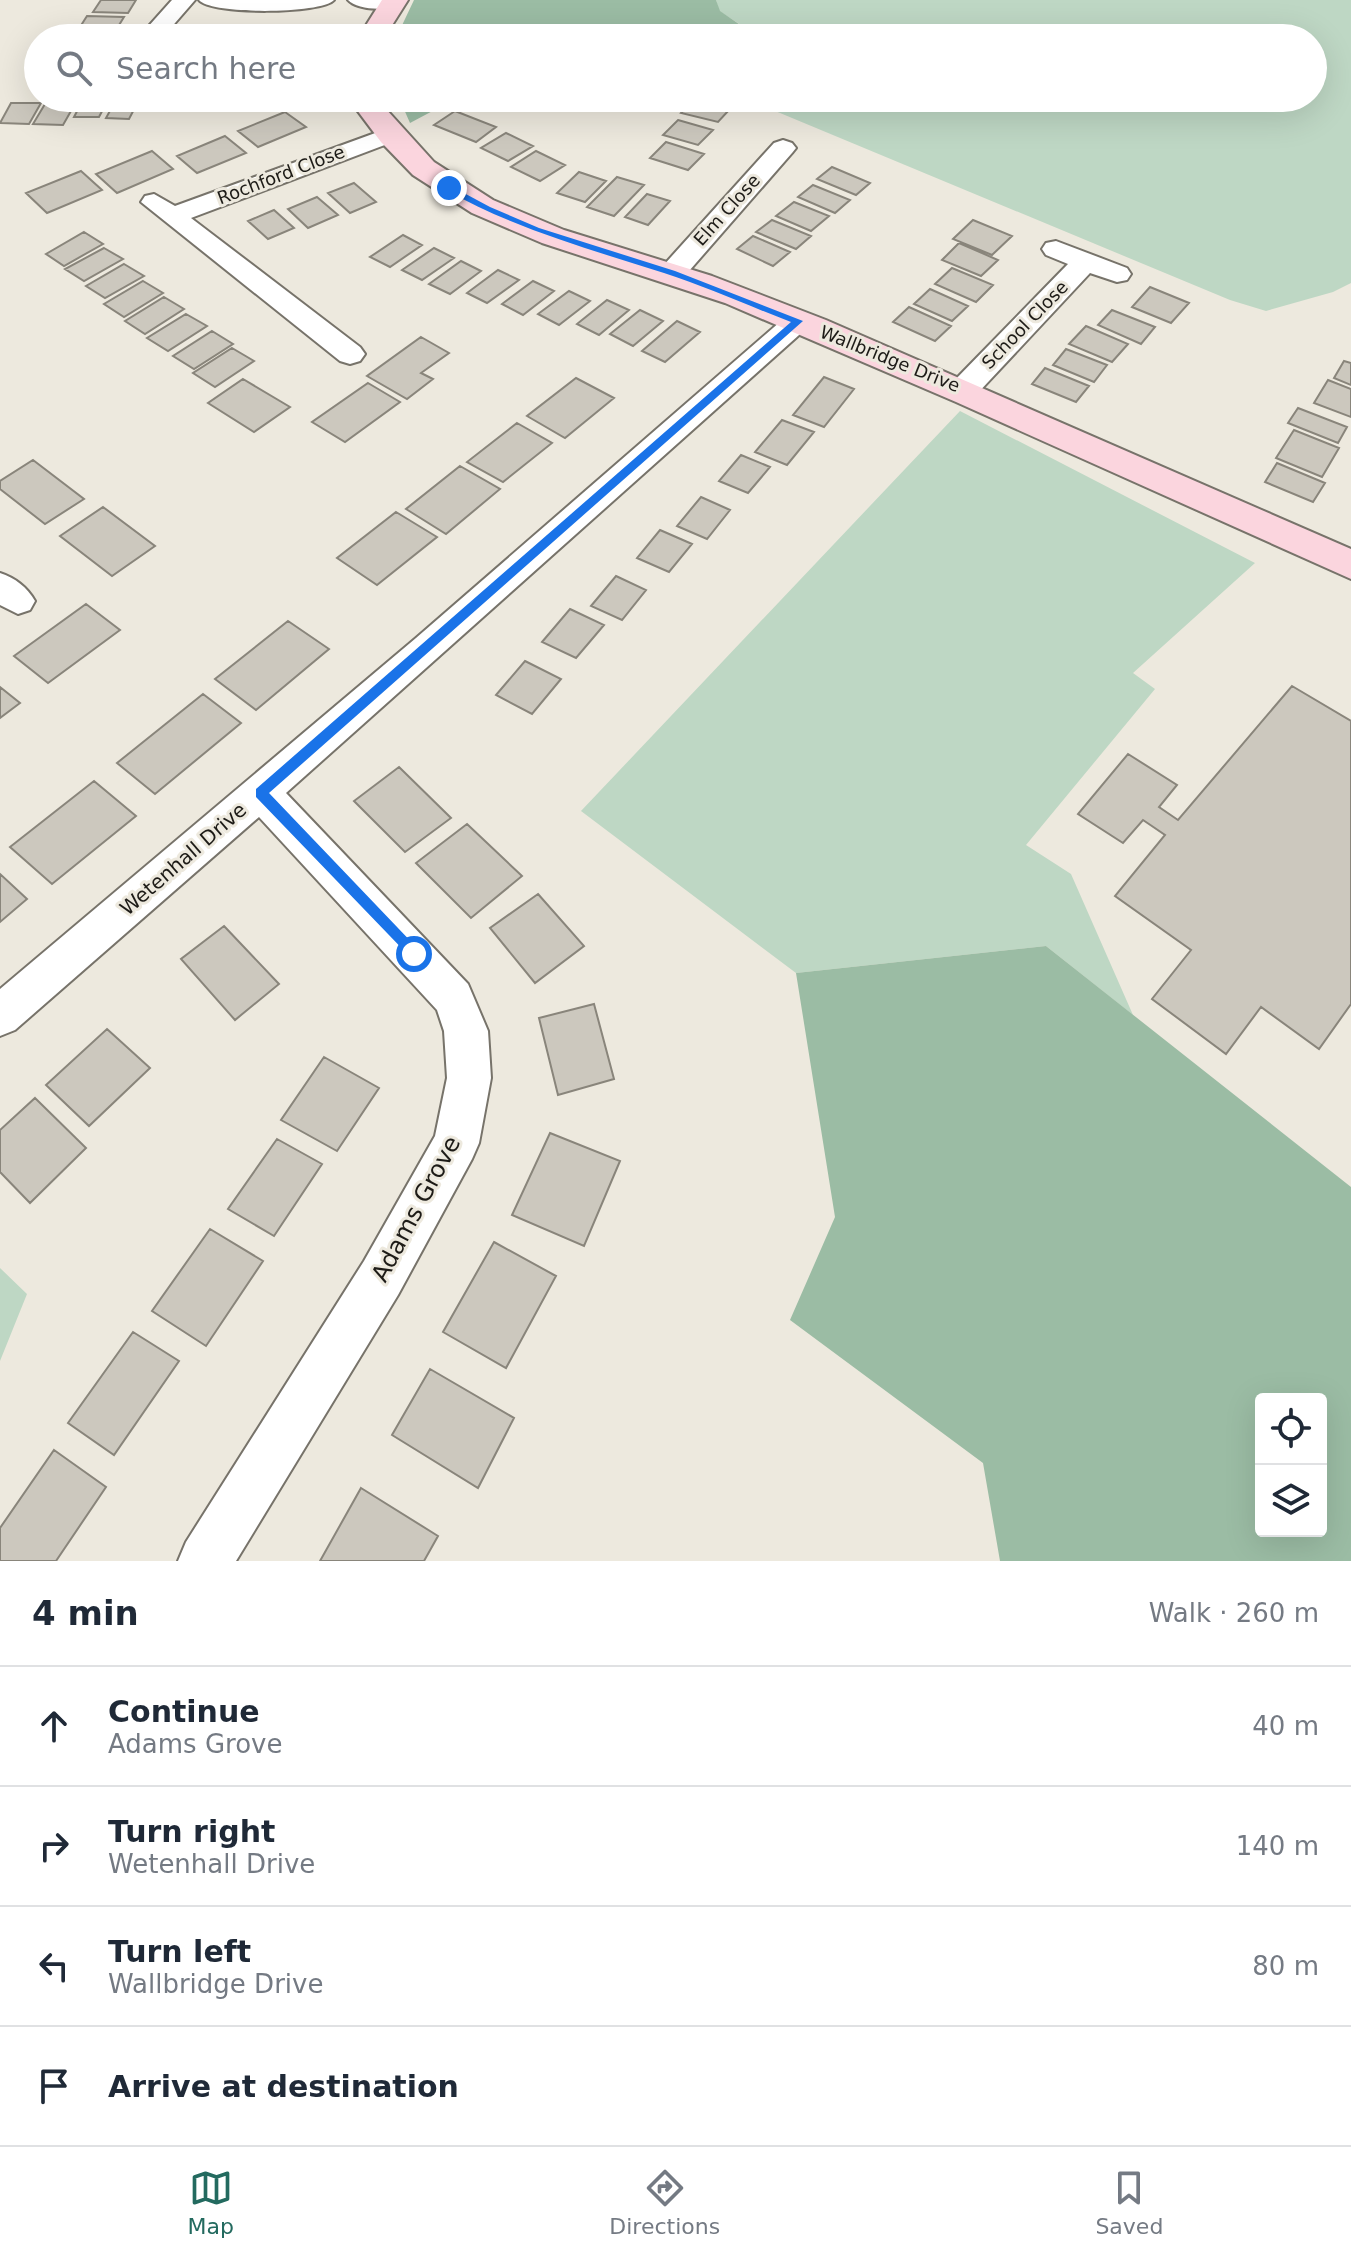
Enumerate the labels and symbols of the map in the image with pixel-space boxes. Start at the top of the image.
street label: Rochford Close [214,141,347,208]
route end [431,170,467,206]
street label: Elm Close [689,170,764,250]
street label: School Close [977,276,1072,373]
street label: Wallbridge Drive [817,321,963,396]
street label: Wetenhall Drive [115,798,251,920]
route start [396,936,432,972]
street label: Adams Grove [366,1131,466,1287]

